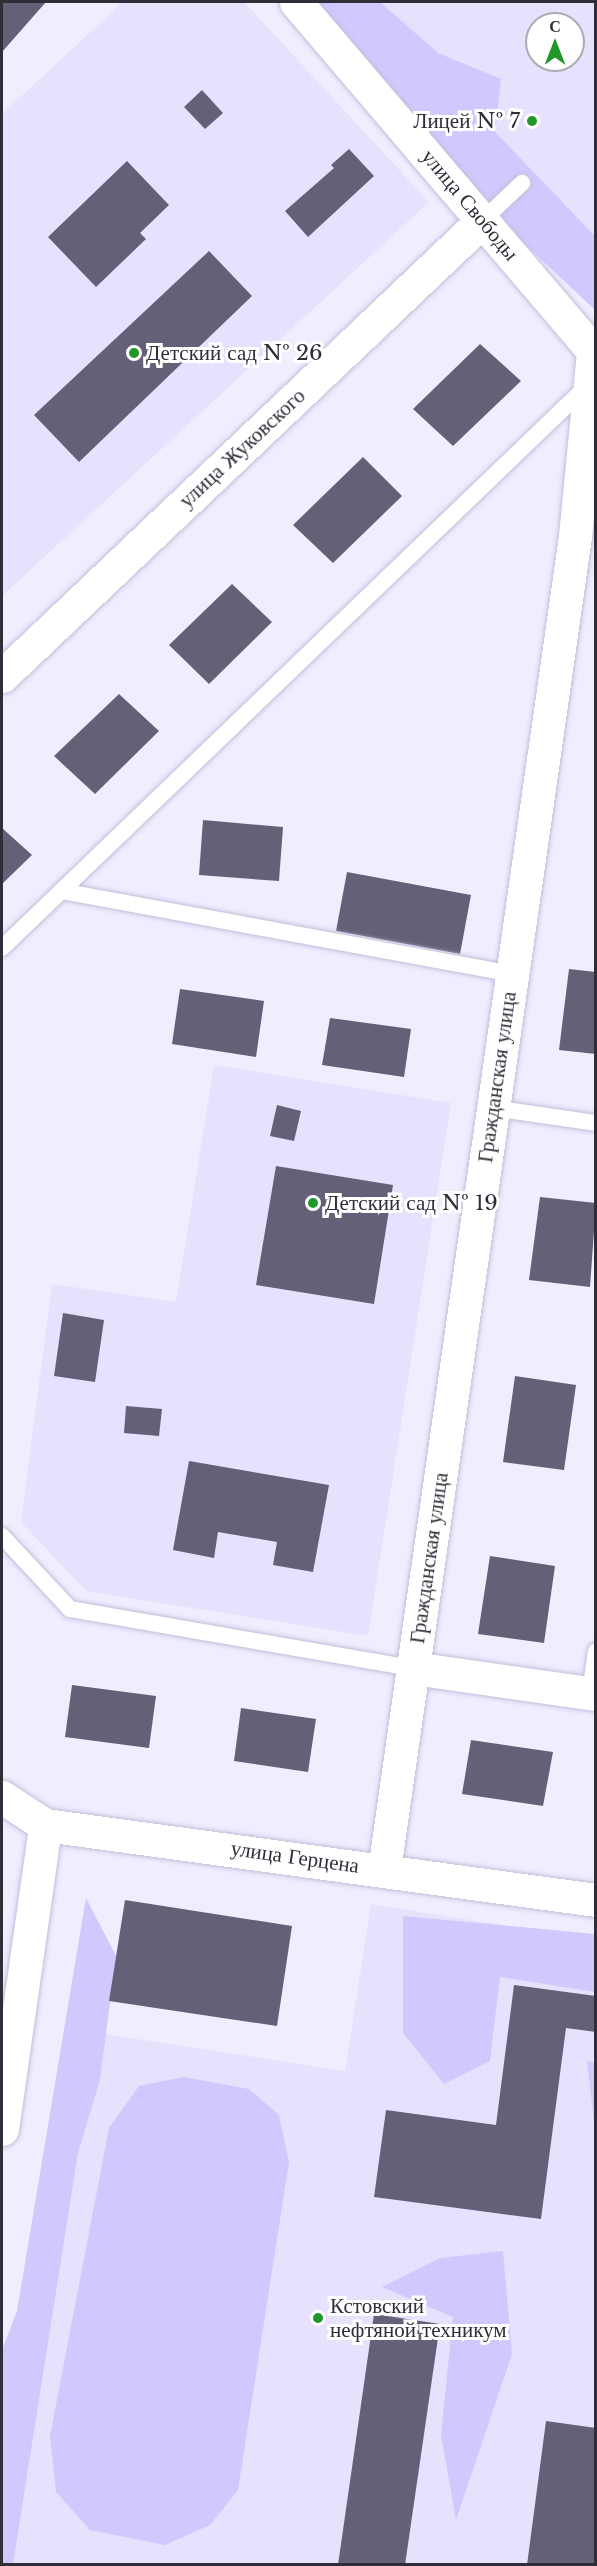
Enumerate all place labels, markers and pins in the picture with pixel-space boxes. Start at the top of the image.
place label: Лицей № 7 [413,108,520,134]
marker: Лицей № 7 [525,114,539,128]
place label: Детский сад № 26 [146,340,322,366]
marker: Детский сад № 26 [127,346,141,360]
place label: Детский сад № 19 [325,1190,498,1216]
marker: Детский сад № 19 [306,1196,320,1210]
place label: Кстовский нефтяной техникум [330,2293,507,2343]
marker: Кстовский нефтяной техникум [311,2311,325,2325]

